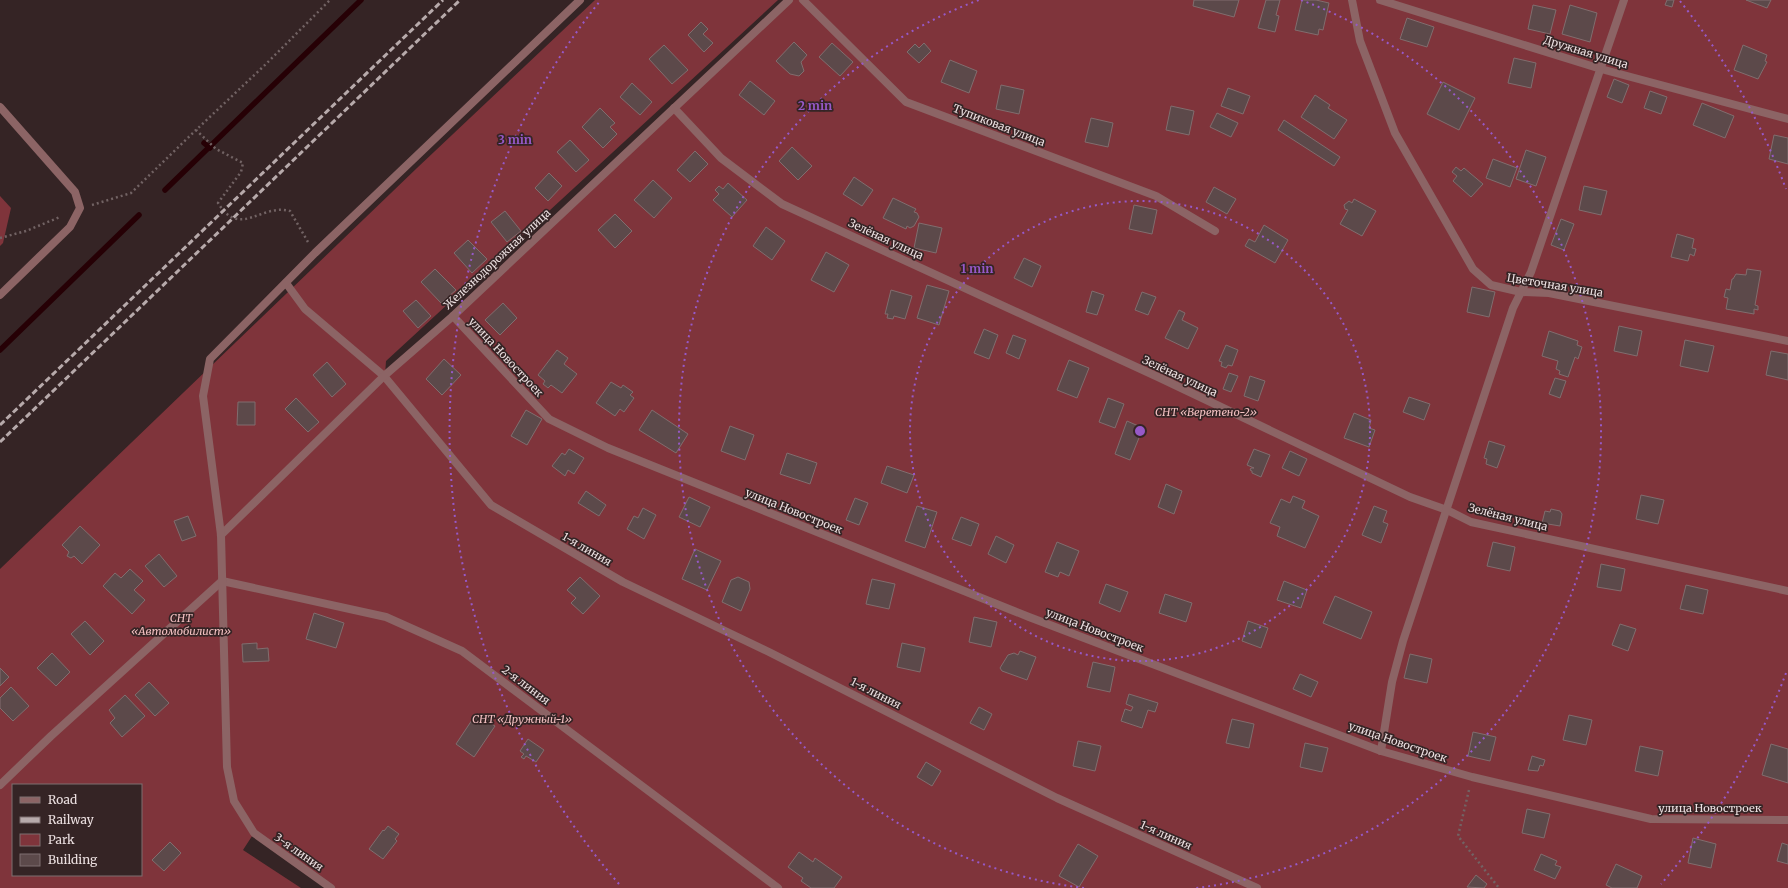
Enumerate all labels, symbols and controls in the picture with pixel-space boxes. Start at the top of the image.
street label: Дружная улица [1542,33,1630,71]
text: 2 min [798,98,832,113]
street label: Тупиковая улица [951,101,1047,149]
text: 3 min [498,132,532,147]
street label: Железнодорожная улица [441,206,554,312]
street label: Зелёная улица [846,216,926,263]
text: 1 min [961,261,993,276]
street label: Цветочная улица [1506,270,1604,300]
street label: улица Новостроек [466,314,546,400]
street label: Зелёная улица [1140,353,1220,400]
park label: СНТ «Веретено-2» [1155,405,1257,419]
centre of rings [1133,424,1147,438]
street label: улица Новостроек [743,485,845,537]
street label: Зелёная улица [1467,500,1549,534]
street label: 1-я линия [560,529,615,569]
street label: улица Новостроек [1044,605,1146,655]
park label: СНТ «Автомобилист» [131,611,231,638]
street label: 2-я линия [499,662,553,708]
street label: 1-я линия [848,674,904,712]
park label: СНТ «Дружный-1» [472,712,572,726]
street label: улица Новостроек [1347,719,1449,765]
legend [12,784,142,876]
text: Road [48,792,77,807]
street label: улица Новостроек [1658,801,1762,815]
text: Railway [48,812,94,827]
street label: 1-я линия [1138,817,1194,853]
street label: 3-я линия [272,830,327,874]
text: Park [48,832,75,847]
text: Building [48,852,98,867]

